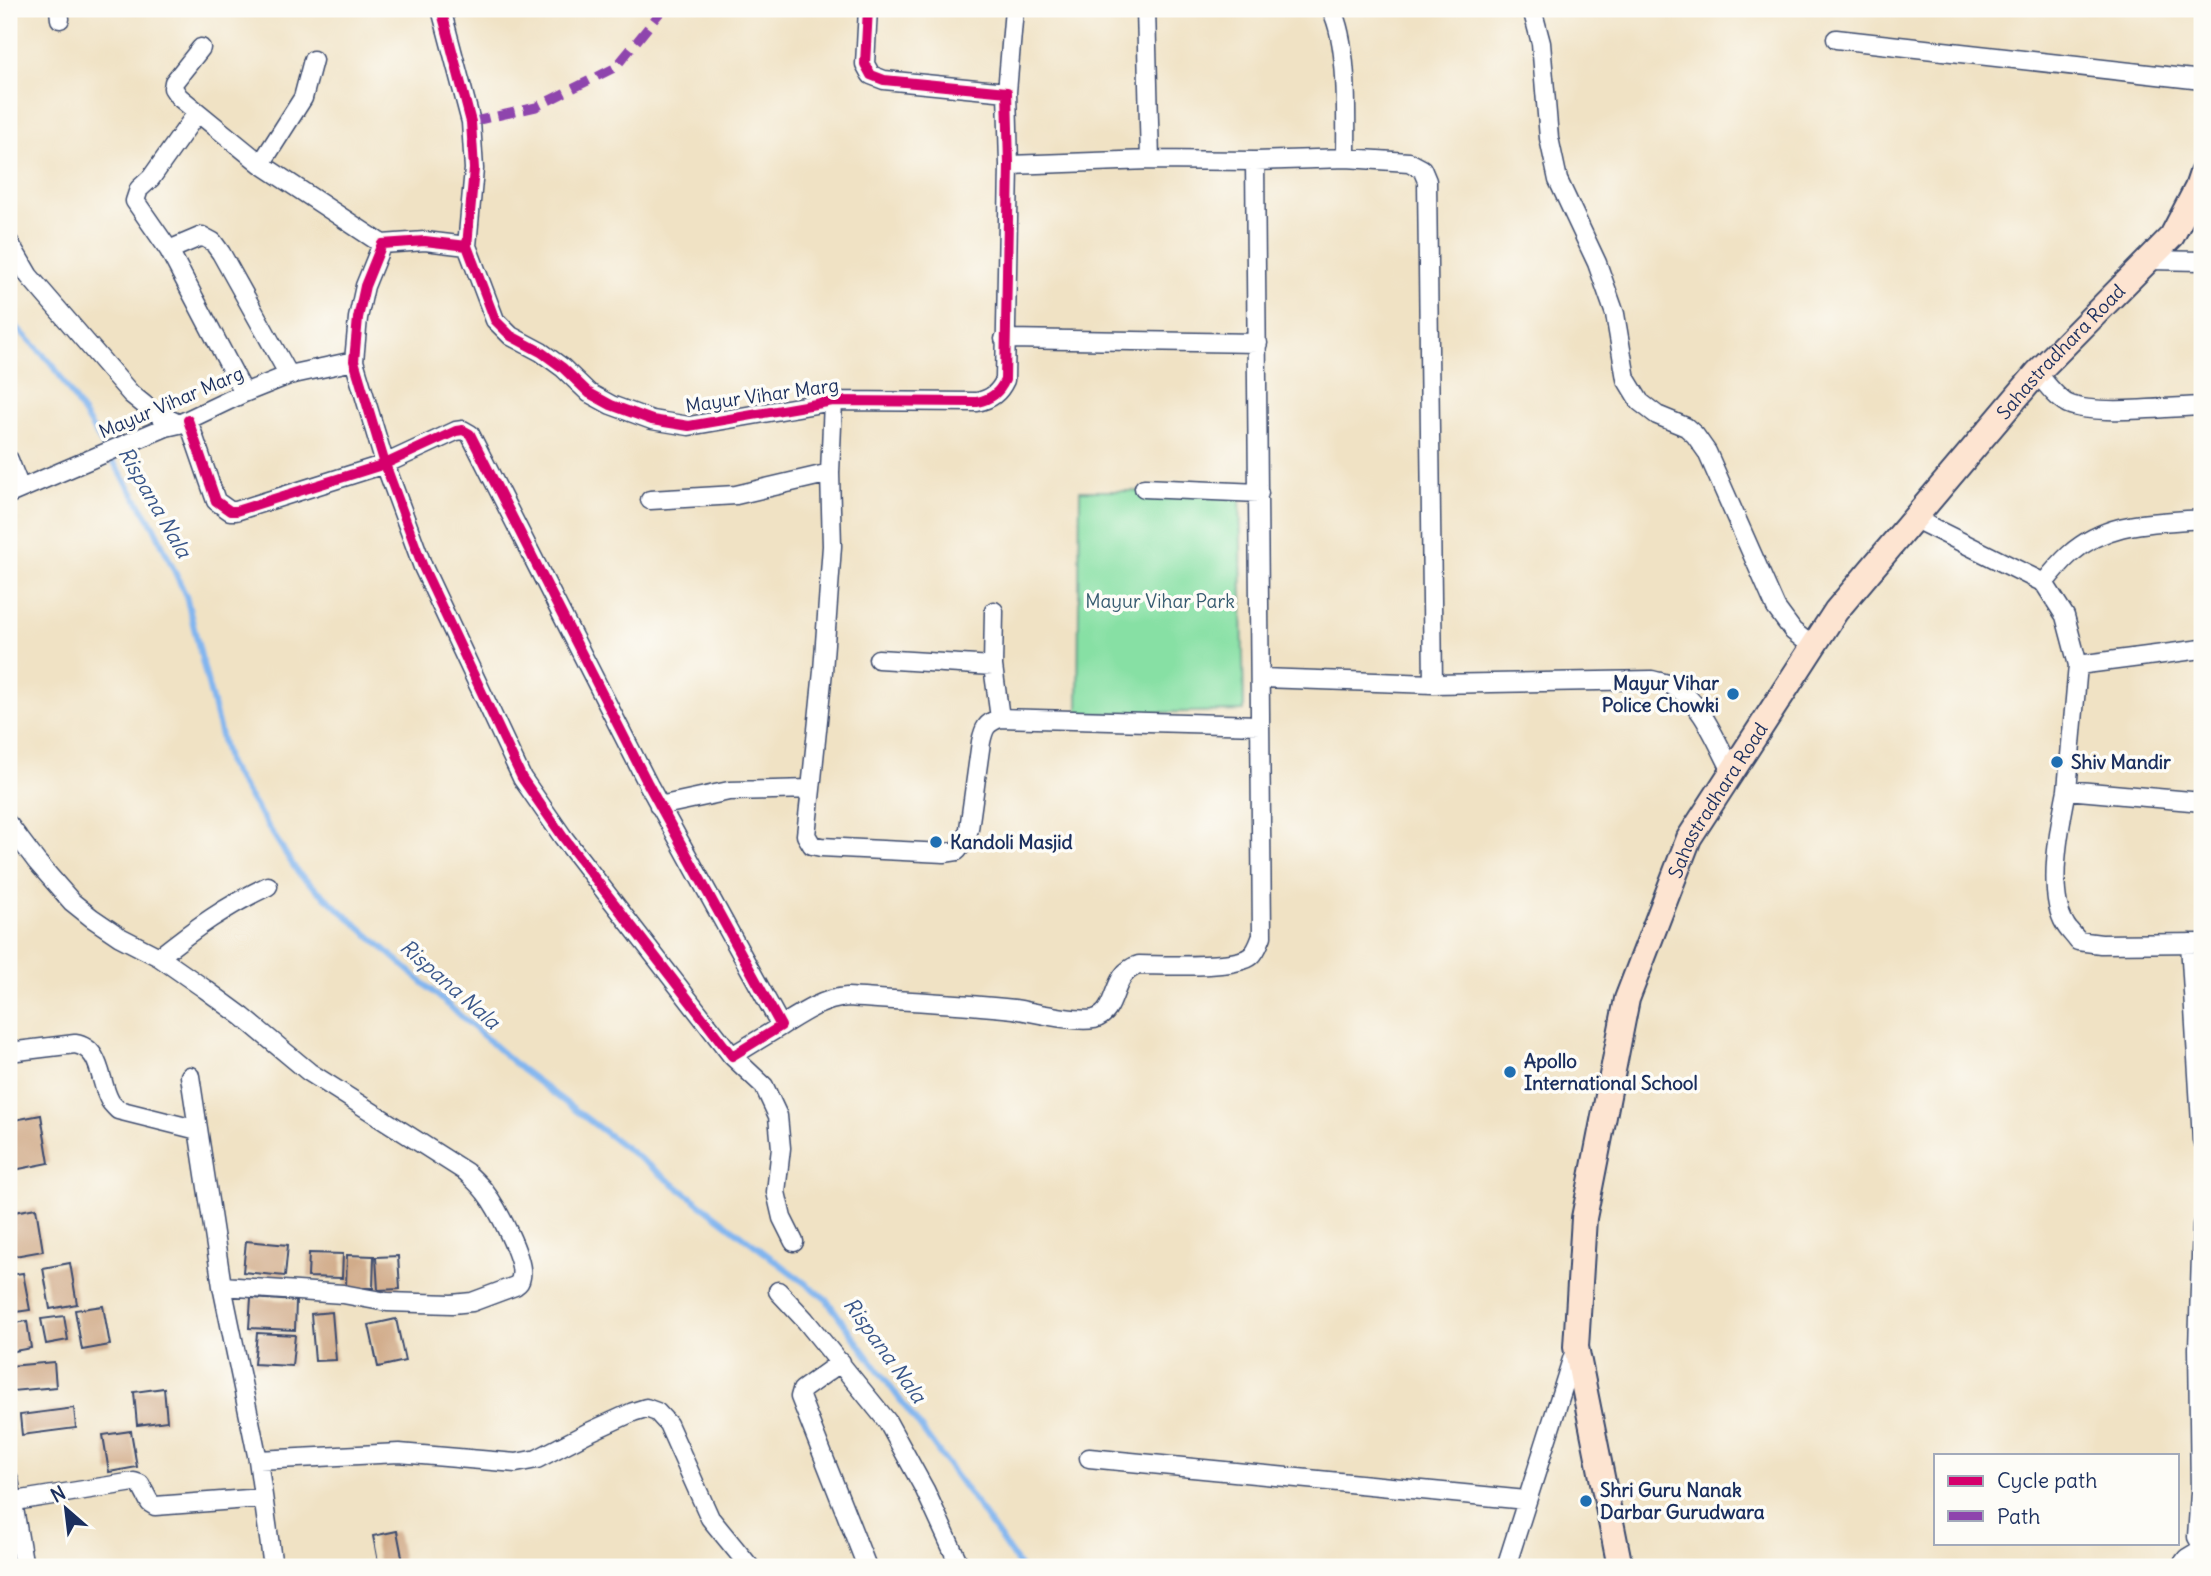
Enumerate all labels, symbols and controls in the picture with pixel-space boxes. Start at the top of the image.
street label: Sahastradhara Road [1991,279,2130,424]
street label: Mayur Vihar Marg [95,361,247,443]
street label: Mayur Vihar Marg [684,372,840,418]
water label: Rispana Nala [112,442,198,563]
park label: Mayur Vihar Park [1085,589,1235,613]
place label: Mayur Vihar Police Chowki [1602,671,1719,717]
marker: Mayur Vihar Police Chowki [1725,686,1741,702]
street label: Sahastradhara Road [1663,718,1773,881]
place label: Shiv Mandir [2071,750,2171,774]
marker: Shiv Mandir [2049,754,2065,770]
place label: Kandoli Masjid [950,830,1073,854]
marker: Kandoli Masjid [928,834,944,850]
water label: Rispana Nala [394,933,506,1035]
place label: Apollo International School [1524,1049,1698,1095]
marker: Apollo International School [1502,1064,1518,1080]
water label: Rispana Nala [838,1292,933,1409]
legend [1934,1454,2180,1544]
text: Cycle path [1997,1467,2097,1494]
north arrow [32,1474,102,1544]
place label: Shri Guru Nanak Darbar Gurudwara [1600,1478,1765,1524]
text: N [47,1480,69,1508]
marker: Shri Guru Nanak Darbar Gurudwara [1578,1493,1594,1509]
text: Path [1997,1503,2040,1530]

